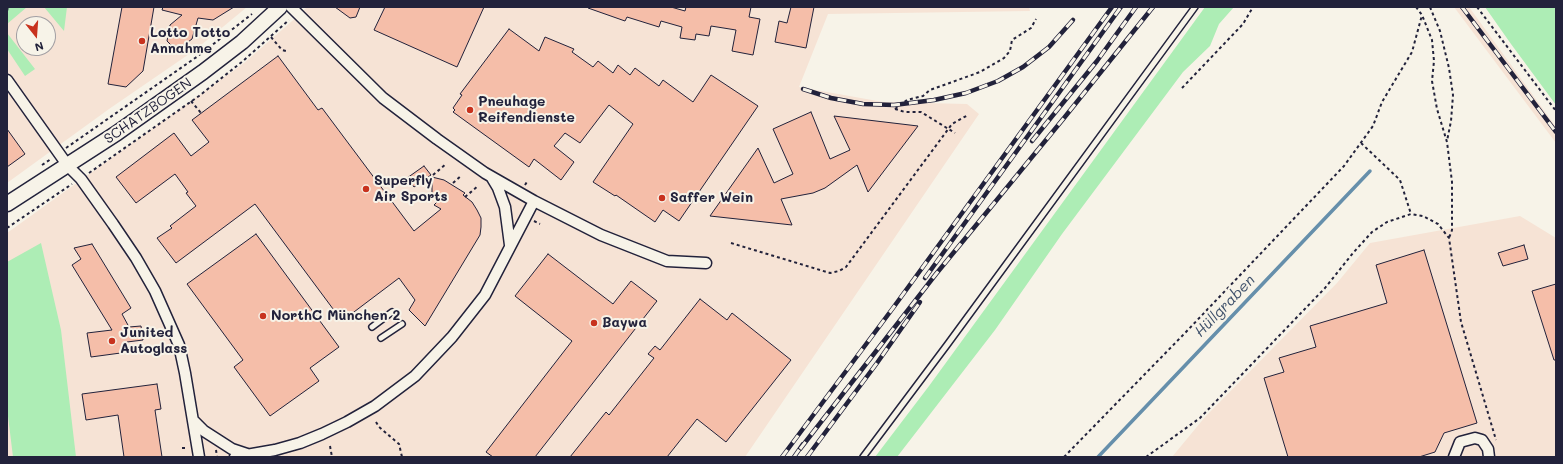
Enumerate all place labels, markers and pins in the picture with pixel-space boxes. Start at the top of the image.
place label: Lotto Totto Annahme [150,25,230,58]
marker: Lotto Totto Annahme [137,36,147,46]
place label: Pneuhage Reifendienste [478,94,575,126]
marker: Pneuhage Reifendienste [465,105,475,115]
place label: Superfly Air Sports [374,173,447,206]
marker: Superfly Air Sports [361,184,371,194]
place label: Saffer Wein [670,190,753,206]
marker: Saffer Wein [657,193,667,203]
place label: NorthC München 2 [271,308,400,324]
marker: NorthC München 2 [258,311,268,321]
place label: Baywa [602,315,647,331]
marker: Baywa [589,318,599,328]
place label: Junited Autoglass [120,325,187,358]
marker: Junited Autoglass [107,336,117,346]

